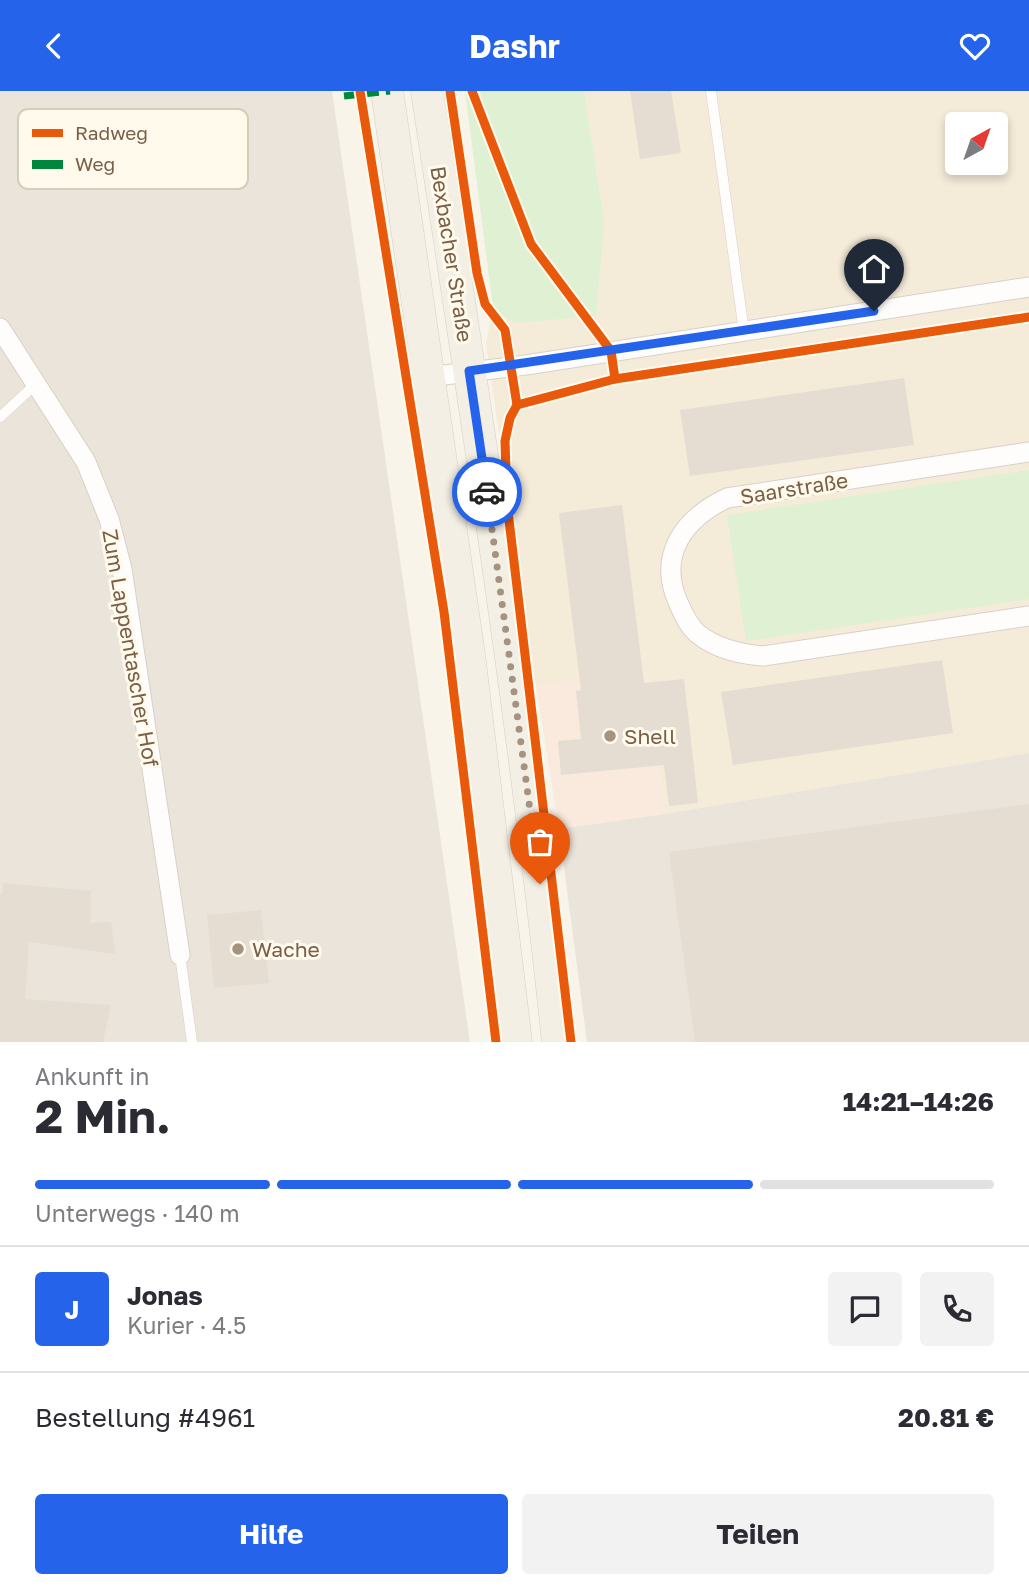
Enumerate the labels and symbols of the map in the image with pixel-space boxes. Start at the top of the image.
legend [18,109,248,189]
north arrow [945,112,1008,175]
text: Radweg [75,121,148,144]
text: Weg [75,152,115,175]
street label: Bexbacher Straße [425,164,479,344]
pin [844,239,904,311]
courier [452,457,522,527]
street label: Saarstraße [738,467,850,509]
street label: Zum Lappentascher Hof [97,527,165,769]
place label: Shell [624,723,676,749]
marker: Shell [602,728,618,744]
pin [510,812,570,884]
place label: Wache [252,936,320,962]
marker: Wache [230,941,246,957]

